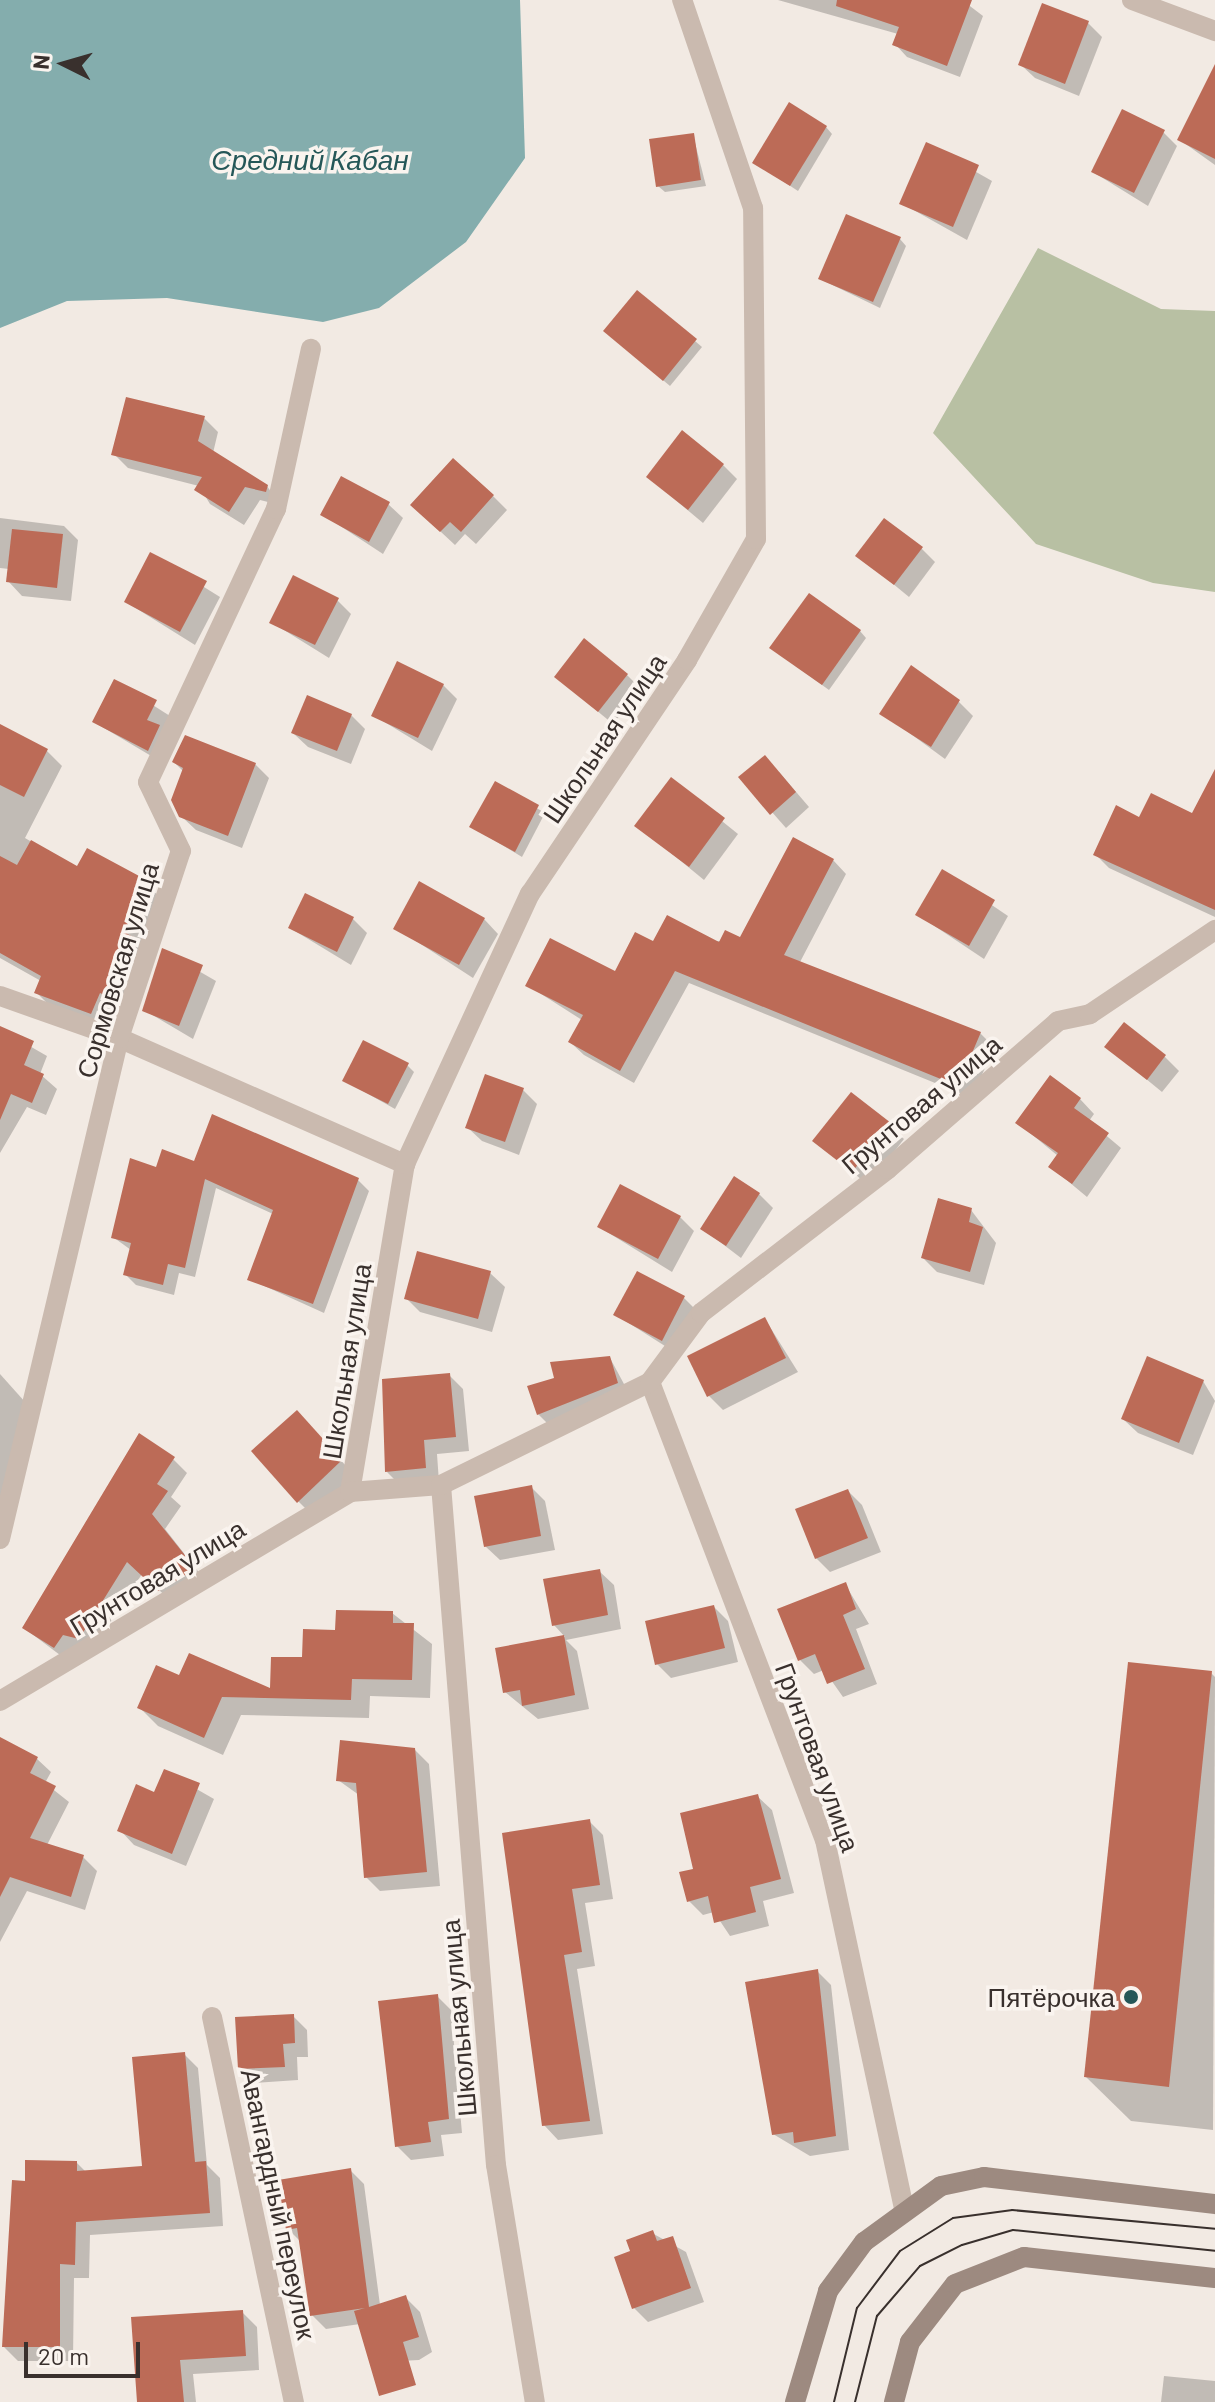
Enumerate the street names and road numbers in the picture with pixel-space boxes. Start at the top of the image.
street label: Школьная улица [536,647,672,829]
street label: Сормовская улица [69,858,165,1082]
street label: Грунтовая улица [835,1028,1007,1180]
street label: Школьная улица [315,1261,377,1461]
street label: Грунтовая улица [64,1512,250,1642]
street label: Грунтовая улица [769,1658,867,1856]
street label: Школьная улица [434,1918,482,2118]
street label: Авангардный переулок [235,2066,323,2342]

